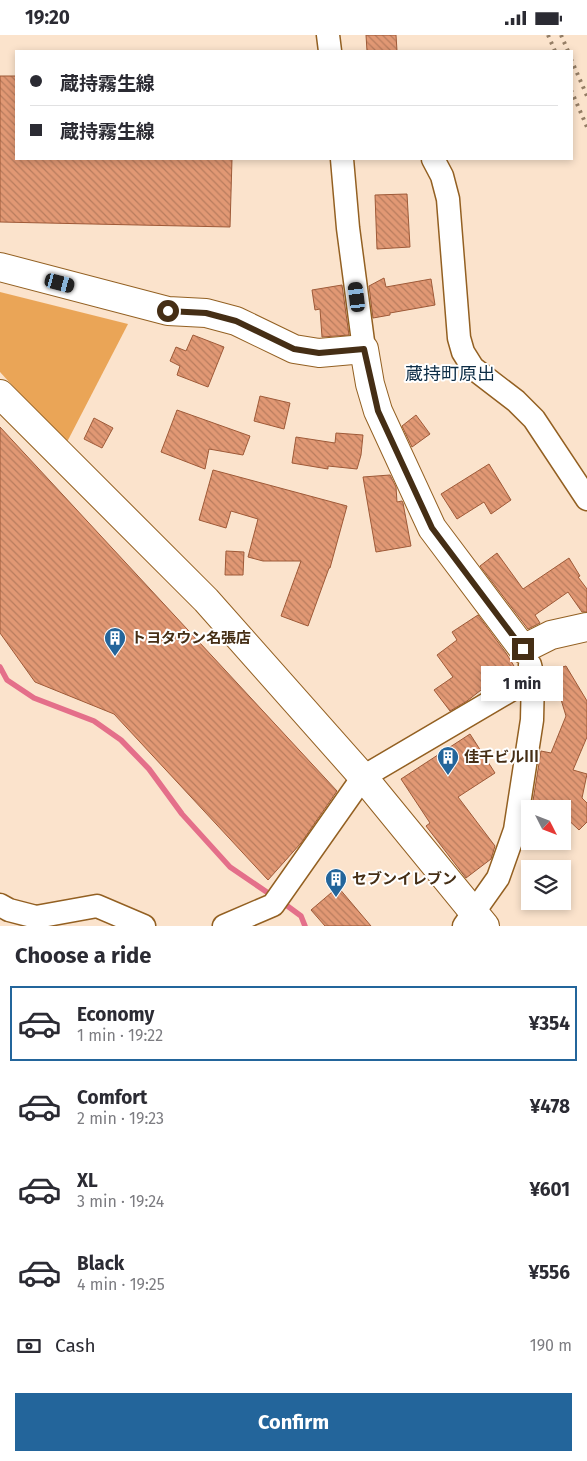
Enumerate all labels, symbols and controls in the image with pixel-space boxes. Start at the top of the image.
text: 19:20 [25,6,70,29]
text: 蔵持霧生線 [60,72,155,95]
text: 蔵持霧生線 [60,120,155,143]
car [43,272,76,294]
car [347,281,366,313]
route start [157,300,179,322]
district label: 蔵持町原出 [405,363,495,385]
building icon: トヨタウン名張店 [103,626,127,657]
place label: トヨタウン名張店 [131,629,251,647]
route end [512,638,534,660]
callout: 1 min [482,667,564,701]
text: 1 min [503,674,541,693]
building icon: 佳千ビルⅢ [436,745,460,776]
place label: 佳千ビルⅢ [464,748,539,766]
north arrow [521,800,571,850]
map controls [521,800,571,910]
button: layers [521,860,571,910]
building icon: セブンイレブン [324,867,348,898]
place label: セブンイレブン [352,870,457,888]
text: Choose a ride [15,942,151,969]
icon: car [17,1001,62,1046]
text: Economy [77,1003,154,1026]
text: ¥354 [529,1012,570,1035]
text: 1 min · 19:22 [77,1026,163,1045]
icon: car [17,1084,62,1129]
text: Comfort [77,1086,147,1109]
text: ¥478 [530,1095,570,1118]
text: 2 min · 19:23 [77,1109,164,1128]
icon: car [17,1167,62,1212]
text: XL [77,1169,98,1192]
text: ¥601 [530,1178,570,1201]
text: 3 min · 19:24 [77,1192,164,1211]
icon: car [17,1250,62,1295]
text: Black [77,1252,124,1275]
text: ¥556 [528,1261,570,1284]
text: 4 min · 19:25 [77,1275,165,1294]
icon: cash [15,1332,43,1360]
text: Cash [55,1334,96,1357]
text: 190 m [530,1336,572,1355]
button: Confirm [15,1393,572,1451]

